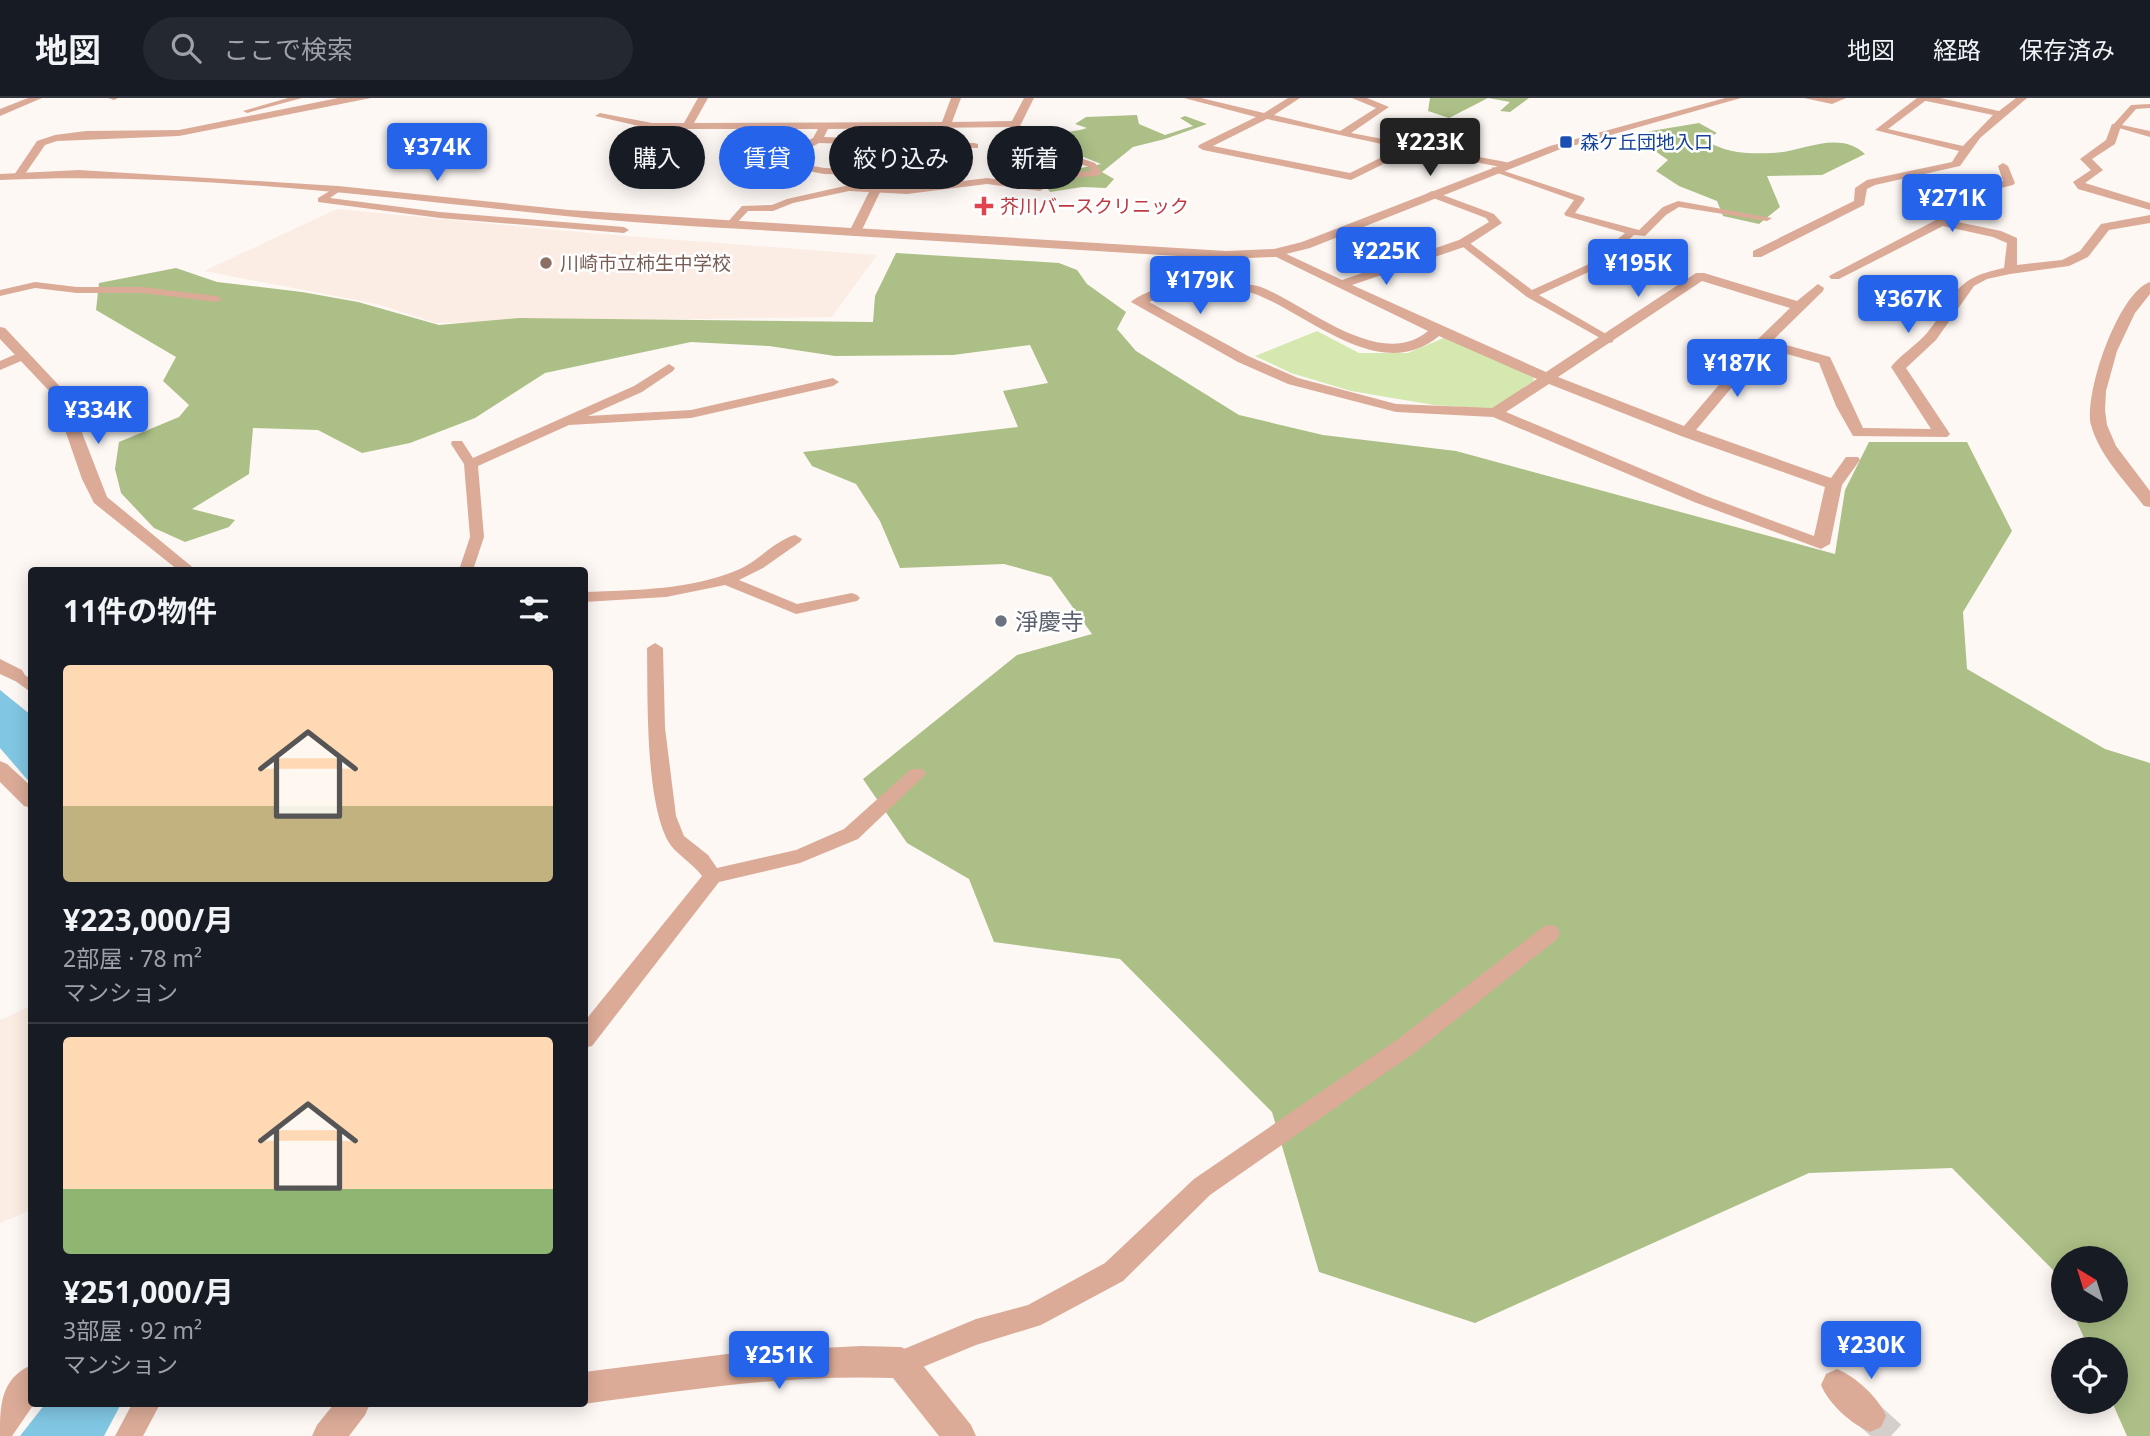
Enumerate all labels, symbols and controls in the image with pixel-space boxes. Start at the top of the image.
search box [143,17,633,80]
text: 地図 [35,27,101,72]
icon: search [167,29,205,67]
text: ここで検索 [223,31,353,67]
text: 地図 [1847,33,1895,66]
text: 経路 [1933,33,1981,66]
text: 保存済み [2019,33,2115,66]
pin: ¥223K [1381,118,1479,178]
pin: ¥374K [388,123,486,183]
text: ¥223K [1396,125,1464,157]
chip: 購入 [609,126,705,189]
chip: 賃貸 [719,126,815,189]
chip: 絞り込み [829,126,973,189]
chip: 新着 [987,126,1083,189]
place label: 森ケ丘団地入口 [1580,129,1713,155]
text: ¥374K [403,130,471,162]
marker: 森ケ丘団地入口 [1558,134,1574,150]
pin: ¥271K [1903,174,2001,234]
text: ¥271K [1918,181,1986,213]
place label: 芥川バースクリニック [1000,193,1189,219]
marker: 芥川バースクリニック [974,196,994,216]
pin: ¥225K [1337,228,1435,287]
text: ¥225K [1352,234,1420,266]
pin: ¥195K [1589,240,1687,299]
text: ¥195K [1604,246,1672,278]
place label: 川崎市立柿生中学校 [560,250,731,276]
marker: 川崎市立柿生中学校 [538,255,554,271]
pin: ¥179K [1151,256,1249,316]
text: ¥179K [1166,263,1234,295]
pin: ¥367K [1859,275,1957,335]
text: ¥367K [1874,282,1942,314]
pin: ¥187K [1688,340,1786,399]
text: ¥187K [1703,346,1771,378]
pin: ¥334K [49,386,147,446]
text: ¥334K [64,393,132,425]
text: 11件の物件 [63,590,217,631]
icon: filters [515,590,553,628]
place label: 淨慶寺 [1015,605,1084,637]
marker: 淨慶寺 [993,613,1009,629]
icon: home [245,711,371,837]
text: ¥223,000/月 [63,899,234,940]
text: 2部屋 · 78 m² [63,942,202,974]
text: マンション [63,976,178,1008]
icon: home [245,1083,371,1209]
north arrow [2051,1246,2128,1323]
map controls [2051,1246,2128,1414]
text: ¥251,000/月 [63,1271,234,1312]
text: 3部屋 · 92 m² [63,1314,202,1346]
pin: ¥230K [1822,1322,1920,1381]
text: ¥230K [1837,1328,1905,1360]
pin: ¥251K [730,1332,828,1391]
button: locate [2051,1337,2128,1414]
text: ¥251K [745,1338,813,1370]
text: マンション [63,1348,178,1380]

